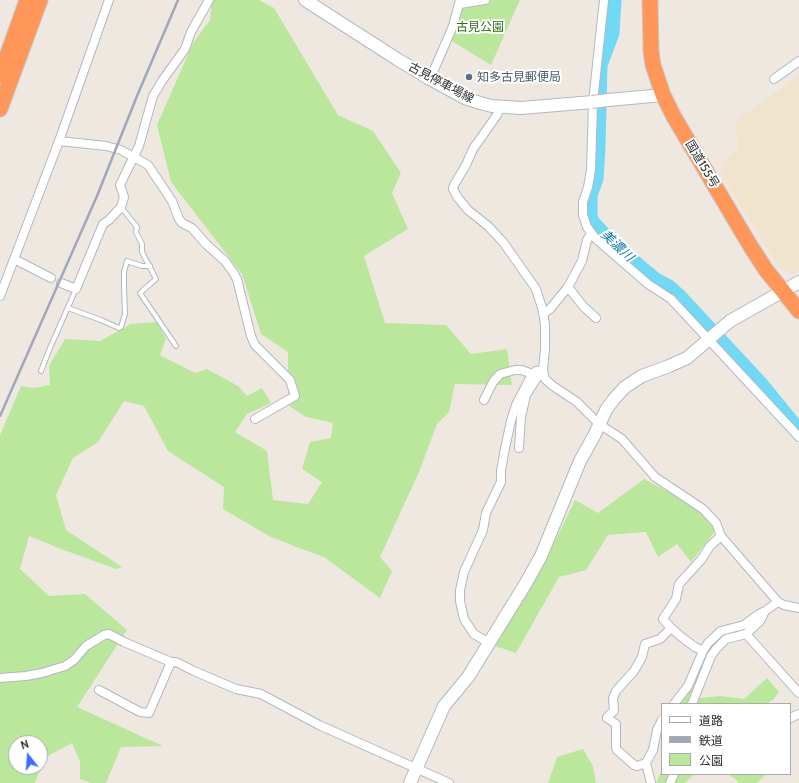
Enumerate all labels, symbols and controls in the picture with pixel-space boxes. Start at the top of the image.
park label: 古見公園 [456,20,504,34]
street label: 古見停車場線 [406,60,476,106]
place label: 知多古見郵便局 [477,70,561,84]
marker: 知多古見郵便局 [464,72,474,82]
street label: 国道155号 [682,138,722,190]
water label: 美濃川 [597,227,637,265]
legend [661,703,791,775]
text: 道路 [699,713,723,728]
text: 鉄道 [699,733,723,748]
north arrow [8,735,48,775]
text: N [19,737,31,752]
text: 公園 [699,753,723,768]

